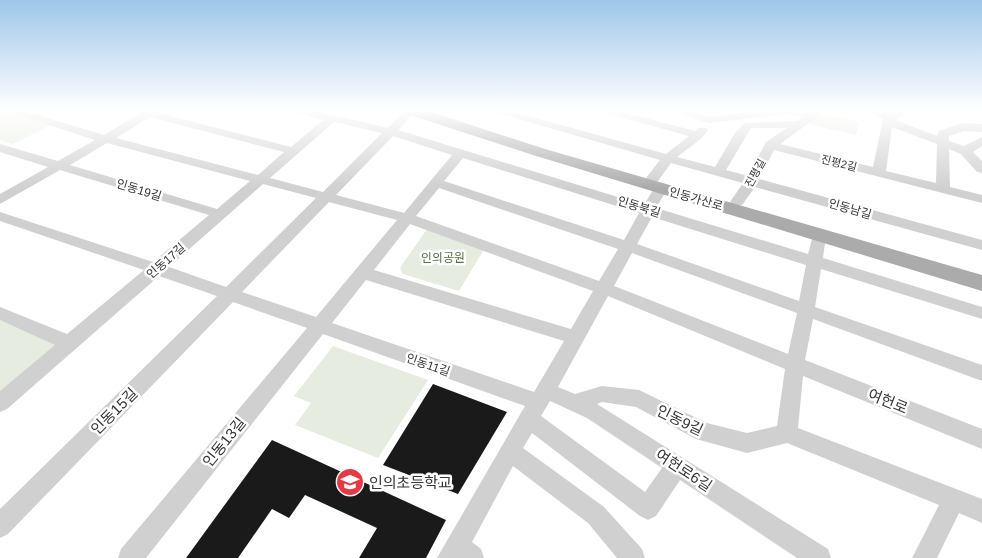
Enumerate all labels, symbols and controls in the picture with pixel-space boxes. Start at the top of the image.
street label: 진평2길 [820,153,858,173]
street label: 진평길 [742,157,768,189]
street label: 인동19길 [115,177,163,203]
street label: 인동가산로 [668,185,724,213]
street label: 인동북길 [616,194,662,220]
street label: 인동남길 [827,196,873,222]
street label: 인동17길 [144,240,188,282]
park label: 인의공원 [421,251,465,265]
street label: 인동11길 [404,351,452,379]
street label: 인동15길 [87,384,141,438]
street label: 여헌로 [866,385,910,417]
street label: 인동9길 [654,401,706,439]
street label: 인동13길 [199,414,249,470]
street label: 여헌로6길 [653,446,715,494]
school or university icon: 인의초등학교 [335,467,365,497]
place label: 인의초등학교 [369,474,452,491]

